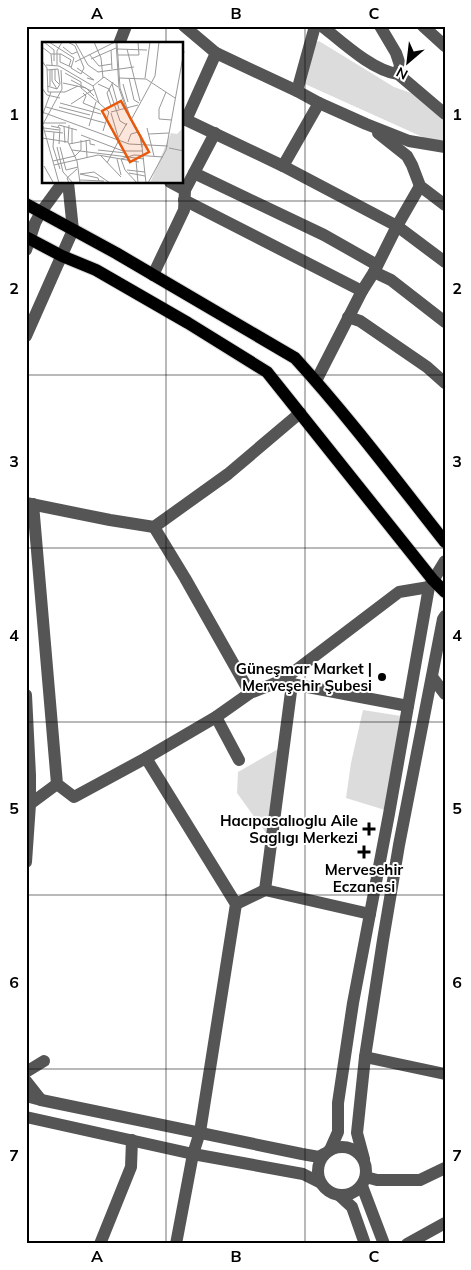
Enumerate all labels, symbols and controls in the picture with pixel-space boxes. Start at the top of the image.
text: A [91,3,103,23]
text: B [230,3,242,23]
text: C [369,3,380,23]
north arrow [384,38,434,88]
inset map [42,42,184,184]
text: N [393,63,411,84]
text: 1 [9,104,19,124]
text: 1 [452,104,462,124]
text: 2 [9,278,19,298]
text: 2 [452,278,462,298]
text: 3 [9,451,19,471]
text: 3 [452,451,462,471]
text: 4 [9,625,19,645]
text: 4 [452,625,462,645]
place label: Güneşmar Market | Merveşehir Şubesi [236,659,372,695]
marker: Güneşmar Market | Merveşehir Şubesi [376,671,388,683]
text: 5 [9,798,19,818]
text: 5 [452,798,462,818]
place label: Hacıpasalıoglu Aile Saglıgı Merkezi [220,811,358,847]
marker: Hacıpasalıoglu Aile Saglıgı Merkezi [362,822,376,836]
marker: Mervesehir Eczanesi [358,846,370,858]
place label: Mervesehir Eczanesi [325,860,403,896]
text: 6 [9,972,19,992]
text: 6 [452,972,462,992]
text: 7 [9,1145,19,1165]
text: 7 [452,1145,462,1165]
text: A [91,1246,103,1266]
text: B [230,1246,242,1266]
text: C [369,1246,380,1266]

